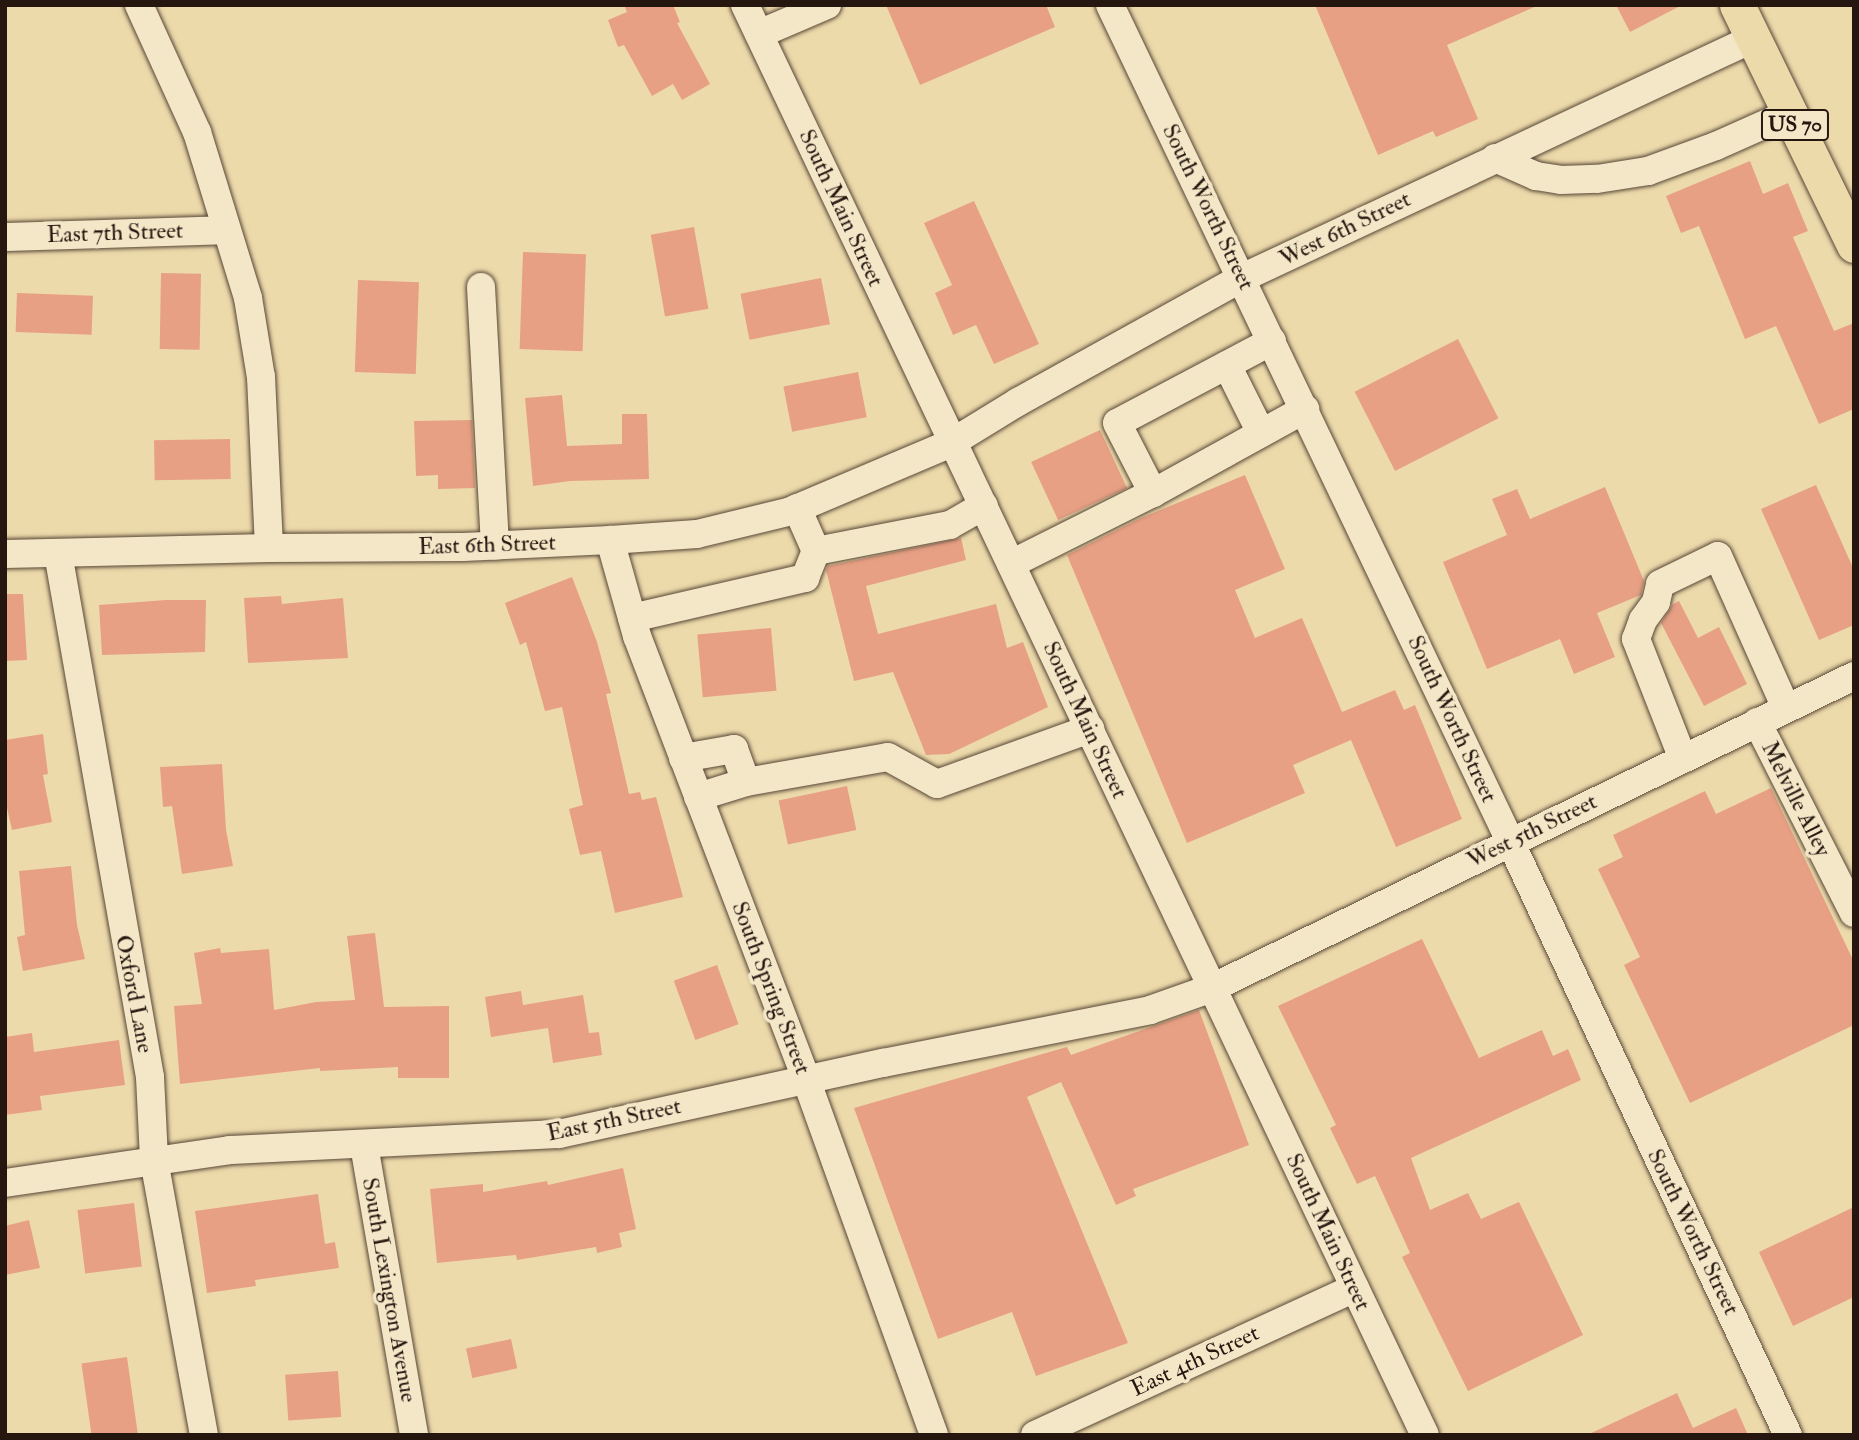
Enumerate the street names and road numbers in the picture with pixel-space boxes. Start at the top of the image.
road number: US 70 [1760,108,1830,142]
street label: South Worth Street [1156,120,1260,294]
street label: South Main Street [793,125,889,291]
street label: West 6th Street [1275,185,1415,273]
street label: East 7th Street [46,217,184,249]
street label: East 6th Street [418,529,556,561]
street label: South Worth Street [1401,631,1503,807]
street label: South Main Street [1037,637,1133,803]
street label: Melville Alley [1755,737,1837,861]
street label: West 5th Street [1463,788,1601,874]
street label: South Spring Street [725,898,817,1078]
street label: Oxford Lane [109,933,159,1055]
street label: East 5th Street [545,1092,683,1148]
street label: South Worth Street [1641,1145,1745,1319]
street label: South Main Street [1280,1149,1376,1315]
street label: South Lexington Avenue [356,1176,422,1404]
street label: East 4th Street [1126,1319,1264,1403]

